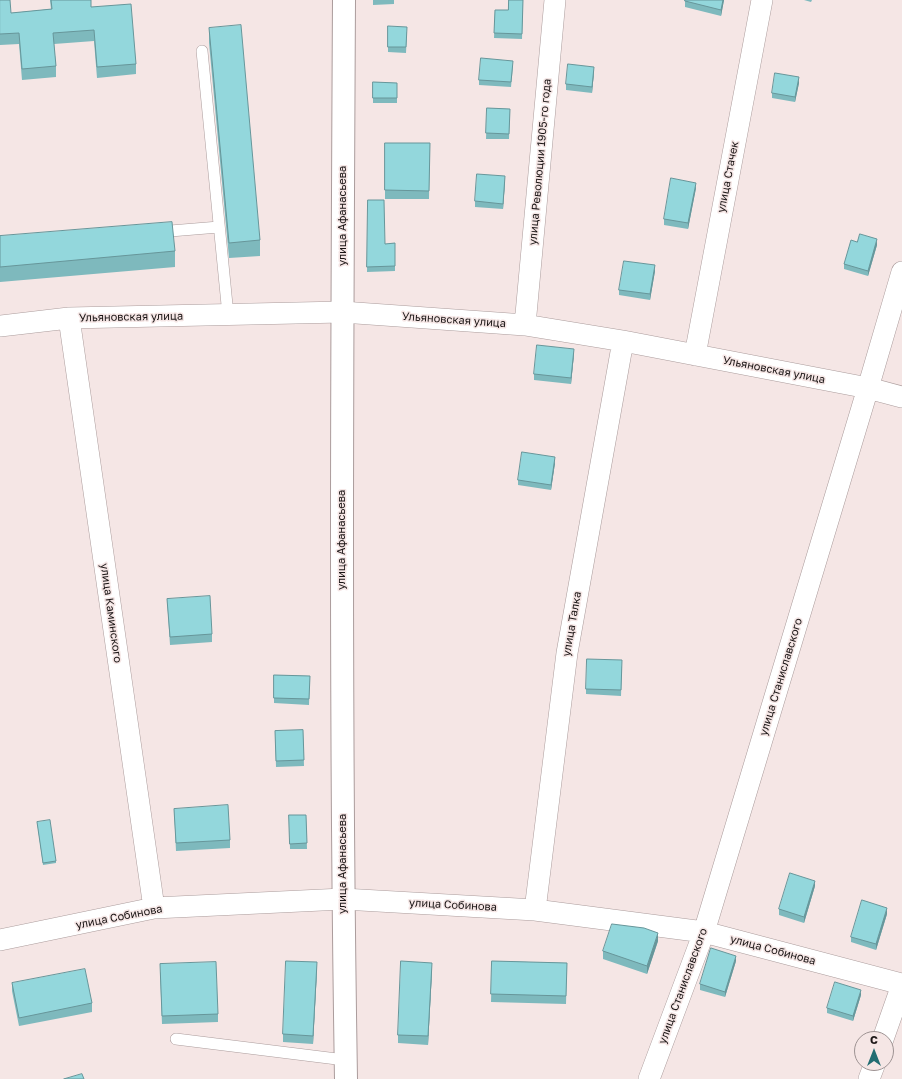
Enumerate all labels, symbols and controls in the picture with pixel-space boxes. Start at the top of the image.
street label: улица Революции 1905-го года [526,78,554,246]
street label: улица Стачек [715,140,741,214]
street label: улица Афанасьева [336,166,350,266]
street label: Ульяновская улица [79,309,183,325]
street label: Ульяновская улица [402,310,506,330]
street label: Ульяновская улица [722,354,826,386]
street label: улица Афанасьева [335,490,349,590]
street label: улица Каминского [97,562,125,664]
street label: улица Талка [560,590,584,658]
street label: улица Станиславского [757,617,805,737]
street label: улица Афанасьева [336,814,350,914]
street label: улица Собинова [409,896,497,914]
street label: улица Собинова [75,902,163,932]
street label: улица Станиславского [656,926,710,1046]
street label: улица Собинова [729,932,817,968]
north arrow [854,1031,894,1071]
text: С [870,1033,878,1046]

